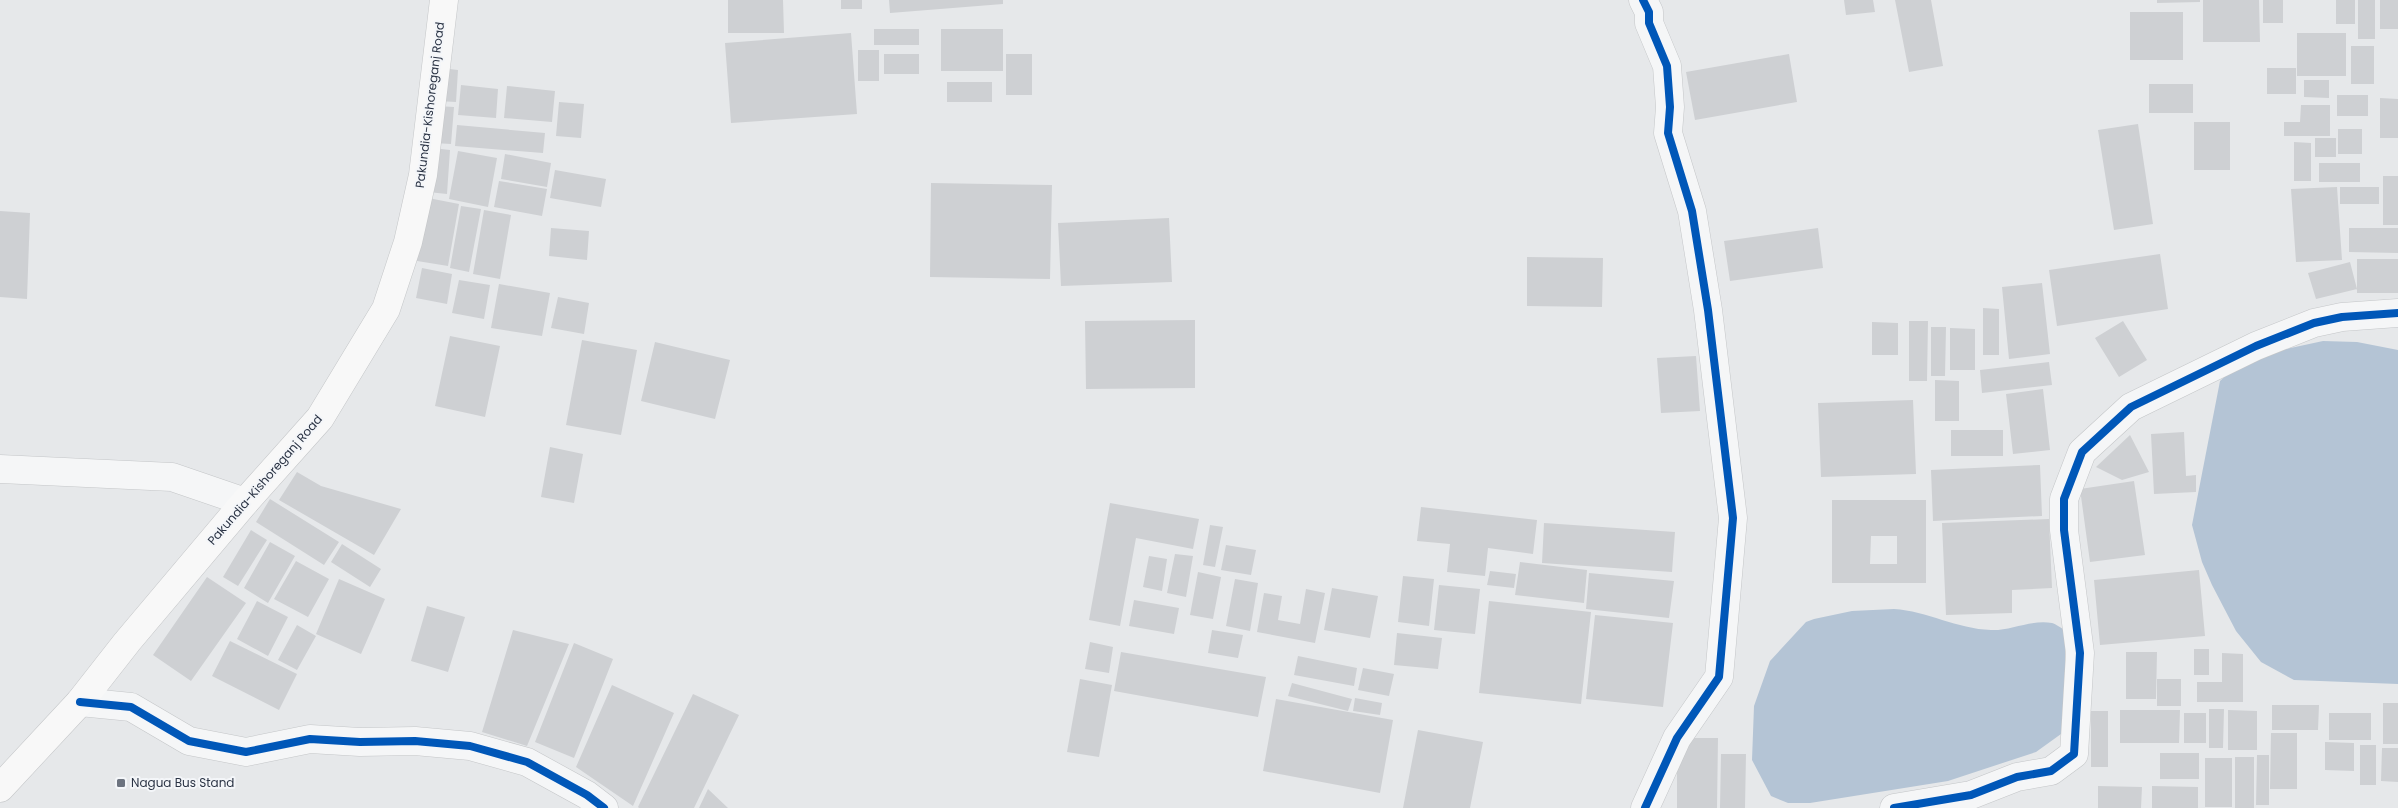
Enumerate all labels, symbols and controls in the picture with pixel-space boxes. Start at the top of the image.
street label: Pakundia-Kishoreganj Road [411,21,448,189]
street label: Pakundia-Kishoreganj Road [203,411,326,548]
place label: Nagua Bus Stand [131,774,234,791]
marker: Nagua Bus Stand [115,777,127,789]

